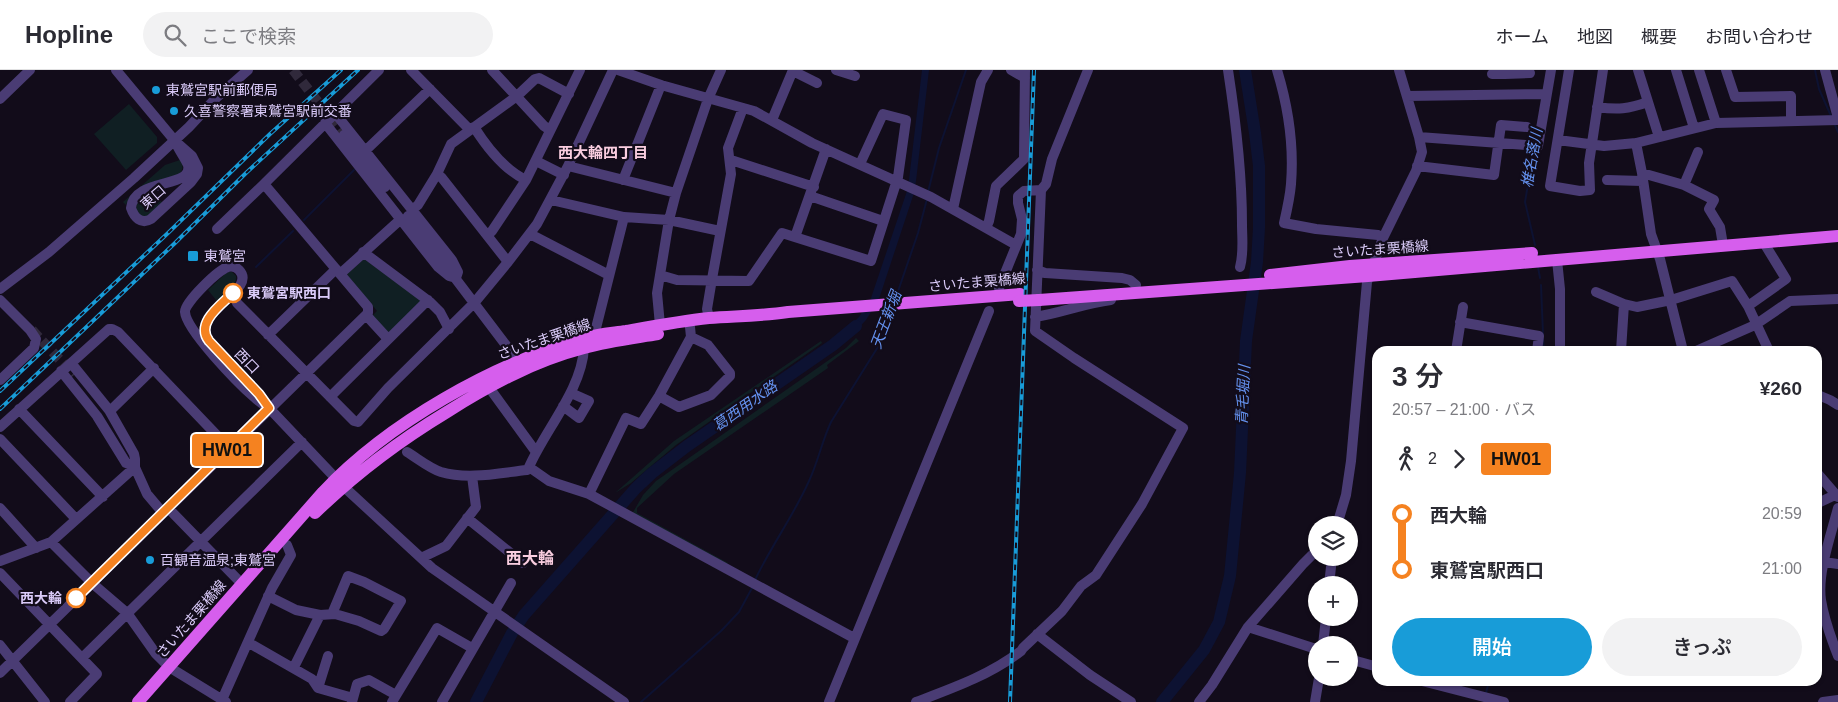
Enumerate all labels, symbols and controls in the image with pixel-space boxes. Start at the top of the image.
search box [143,12,493,57]
text: Hopline [25,21,113,48]
icon: search [161,21,189,49]
text: ここで検索 [201,26,296,47]
text: ホーム [1496,27,1549,47]
text: 地図 [1577,27,1613,47]
text: 概要 [1641,27,1677,47]
text: お問い合わせ [1705,27,1813,47]
place label: 東鷲宮駅前郵便局 [166,82,278,98]
marker: 東鷲宮駅前郵便局 [150,84,162,96]
place label: 久喜警察署東鷲宮駅前交番 [184,103,352,119]
marker: 久喜警察署東鷲宮駅前交番 [168,105,180,117]
water label: 椎名落川 [1518,125,1545,189]
district label: 西大輪四丁目 [558,144,648,161]
street label: 東口 [137,182,169,212]
street label: さいたま栗橋線 [1331,238,1429,260]
place label: 東鷲宮 [204,248,246,264]
marker: 東鷲宮 [186,249,200,263]
street label: さいたま栗橋線 [928,270,1026,294]
marker: 東鷲宮駅西口 [223,283,243,303]
place label: 東鷲宮駅西口 [247,285,331,301]
water label: 天王新堀 [867,287,905,351]
street label: さいたま栗橋線 [495,316,593,362]
street label: 西口 [232,345,262,377]
text: 3 分 [1392,361,1443,392]
water label: 青毛堀川 [1232,363,1253,425]
water label: 葛西用水路 [709,376,782,434]
text: ¥260 [1760,378,1802,399]
text: 20:57 – 21:00 · バス [1392,401,1536,418]
line badge: HW01 [192,434,262,466]
text: HW01 [202,440,252,460]
icon: walk [1392,445,1420,473]
icon: forward [1445,445,1473,473]
text: HW01 [1491,449,1541,469]
text: 2 [1428,450,1437,467]
text: 西大輪 [1430,505,1487,526]
text: 20:59 [1762,505,1802,522]
map controls [1308,516,1358,686]
button: layers [1308,516,1358,566]
district label: 西大輪 [506,549,554,567]
place label: 百観音温泉;東鷲宮 [160,552,276,568]
marker: 百観音温泉;東鷲宮 [144,554,156,566]
text: 東鷲宮駅西口 [1430,560,1544,581]
text: 21:00 [1762,560,1802,577]
button: + [1308,576,1358,626]
street label: さいたま栗橋線 [153,577,229,661]
marker: 西大輪 [66,588,86,608]
place label: 西大輪 [20,590,62,606]
button: 開始 [1392,618,1592,676]
button: きっぷ [1602,618,1802,676]
button: − [1308,636,1358,686]

